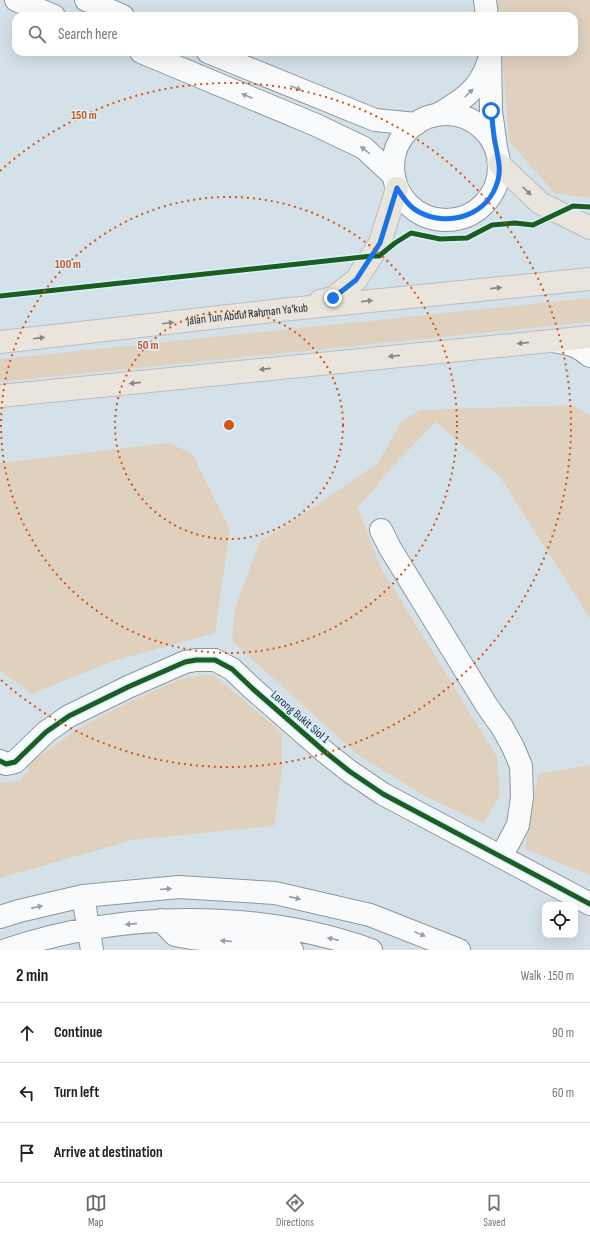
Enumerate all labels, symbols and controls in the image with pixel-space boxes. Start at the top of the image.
search box [12,12,578,56]
icon: search [26,23,48,45]
text: Search here [58,25,118,44]
one-way arrow [291,86,303,92]
one-way arrow [464,88,474,98]
one-way arrow [240,93,252,99]
route start [482,102,500,120]
text: 150 m [71,108,97,123]
one-way arrow [359,146,370,155]
one-way arrow [522,186,532,196]
text: 100 m [55,257,81,272]
one-way arrow [490,285,502,292]
route end [324,289,342,307]
one-way arrow [361,298,373,305]
street label: Jalan Tun Abdul Rahman Ya'kub [185,300,309,328]
one-way arrow [162,320,174,326]
one-way arrow [33,335,45,341]
text: 50 m [138,338,158,353]
one-way arrow [517,340,529,346]
one-way arrow [388,353,400,359]
one-way arrow [259,366,271,373]
one-way arrow [129,379,141,386]
centre of rings [222,418,236,432]
street label: Lorong Bukit Siol 1 [268,687,333,747]
one-way arrow [160,885,172,892]
one-way arrow [289,895,301,901]
map controls [542,902,578,938]
button: locate [542,902,578,938]
one-way arrow [31,903,44,909]
one-way arrow [125,920,137,927]
one-way arrow [414,932,426,938]
one-way arrow [327,936,339,942]
one-way arrow [220,938,232,945]
text: 2 min [16,966,48,986]
text: Walk · 150 m [521,968,574,984]
icon: ahead [16,1022,38,1044]
text: Continue [54,1023,103,1042]
text: 90 m [552,1025,574,1041]
icon: left [16,1082,38,1104]
text: Turn left [54,1083,99,1102]
text: 60 m [552,1085,574,1101]
icon: arrive [16,1142,38,1164]
text: Arrive at destination [54,1143,163,1162]
tab: Map [85,1192,107,1229]
tab: Directions [276,1192,314,1229]
tab: Saved [483,1192,505,1229]

